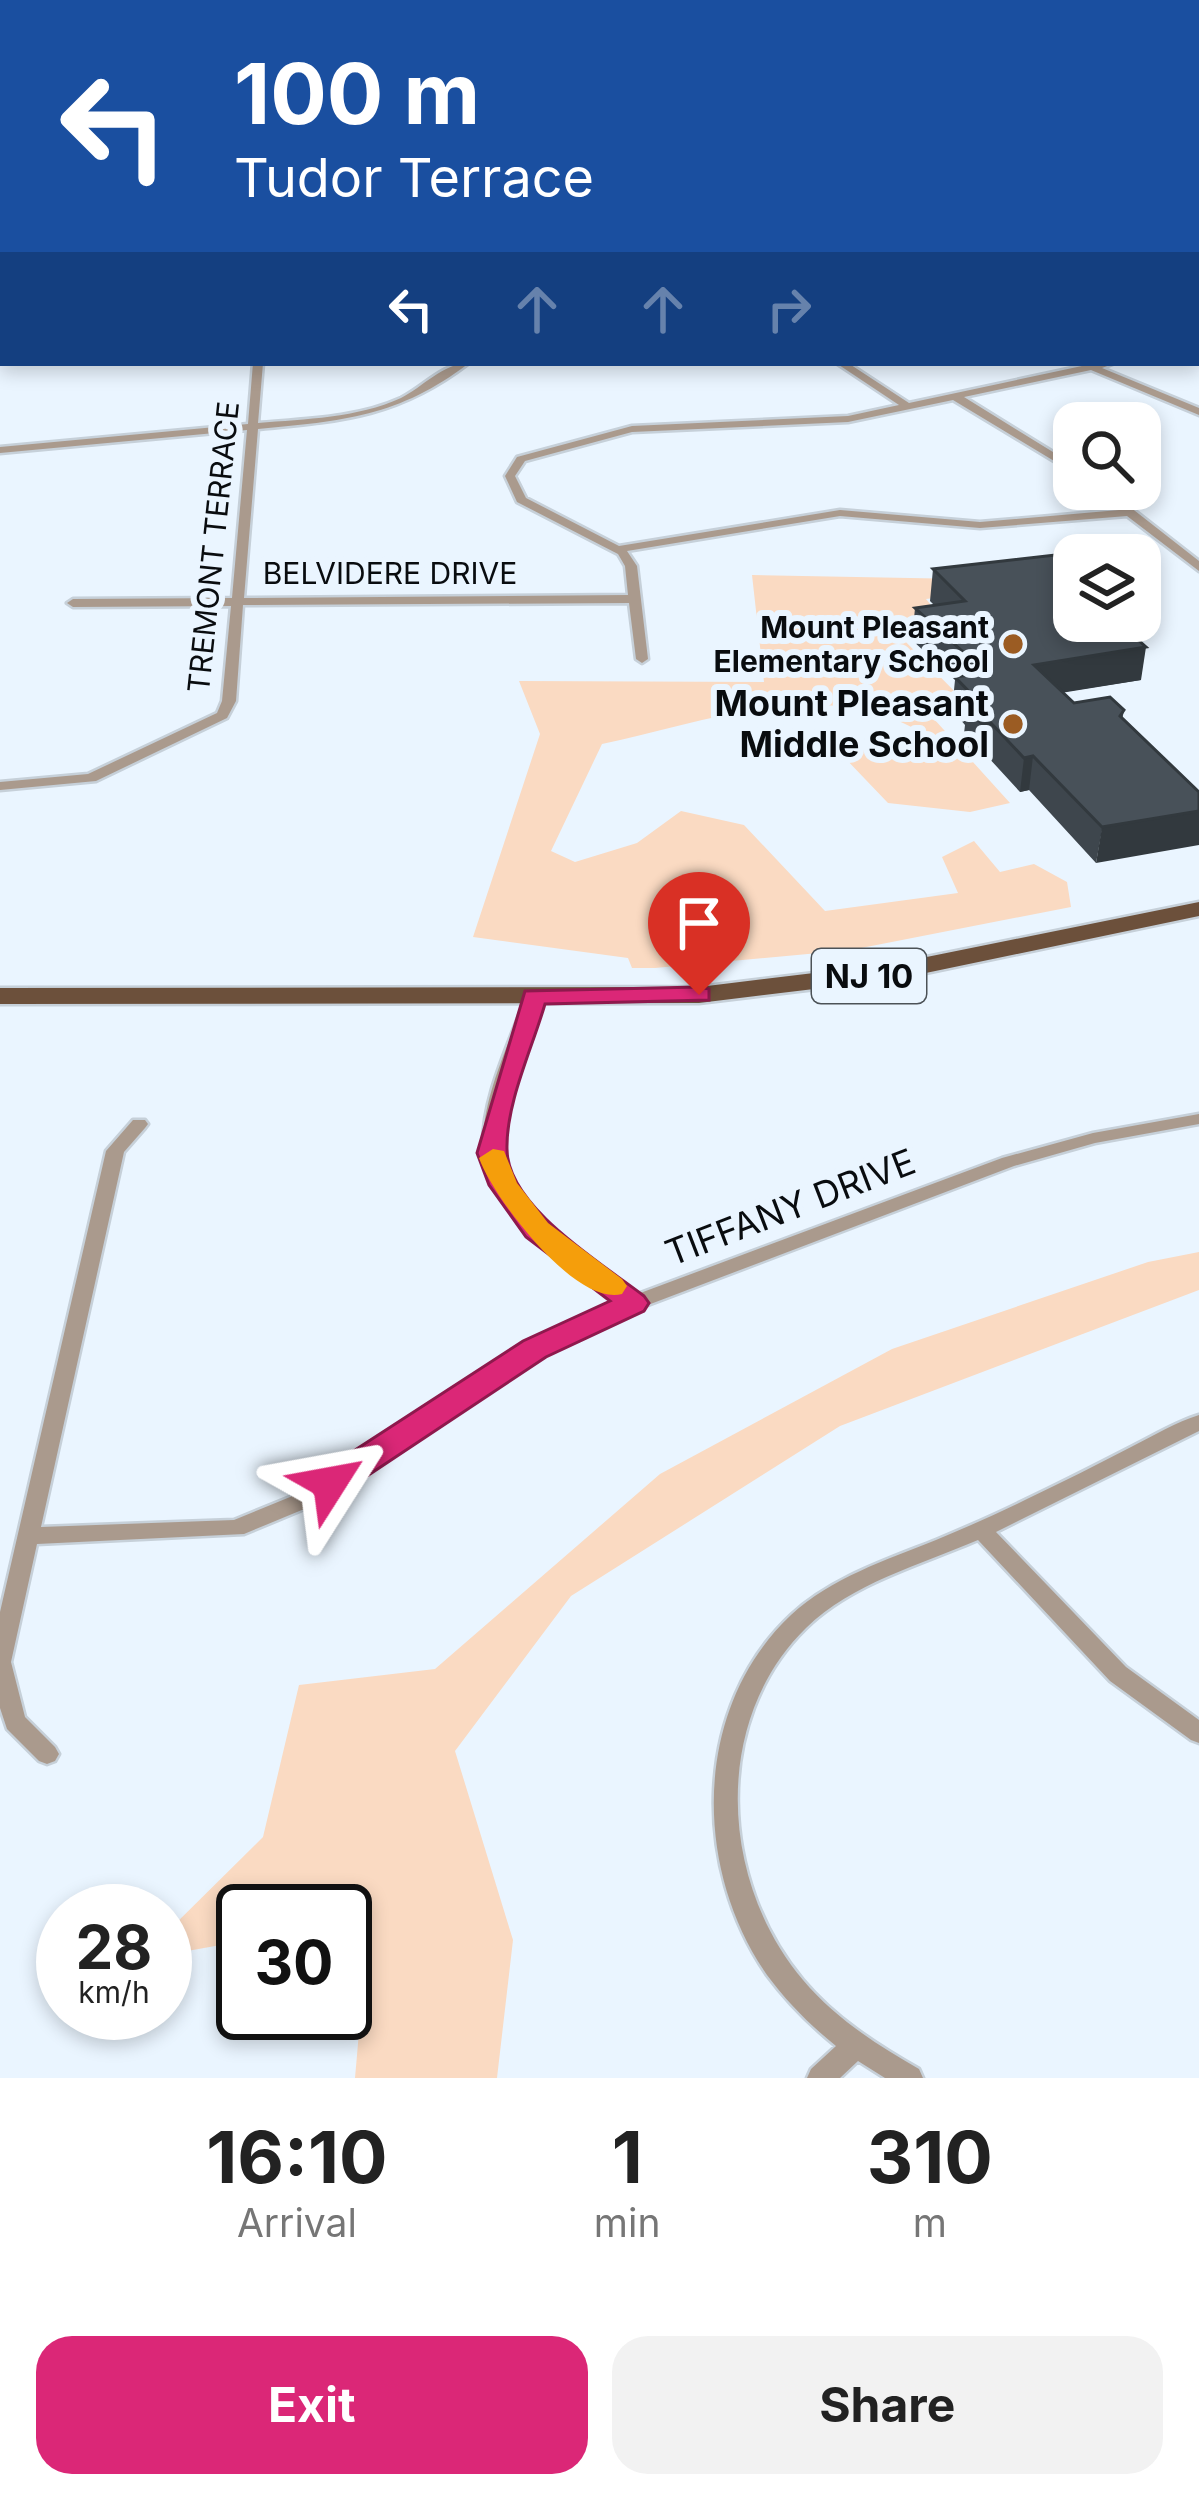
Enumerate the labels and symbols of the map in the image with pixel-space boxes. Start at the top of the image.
street label: TREMONT TERRACE [180,400,246,694]
street label: BELVIDERE DRIVE [263,555,517,591]
place label: Mount Pleasant Elementary School [714,609,989,679]
marker: Mount Pleasant Elementary School [1000,631,1026,657]
place label: Mount Pleasant Middle School [714,681,989,766]
marker: Mount Pleasant Middle School [1000,711,1026,737]
pin [648,872,750,995]
road number: NJ 10 [812,949,926,1003]
street label: TIFFANY DRIVE [659,1139,921,1275]
position arrow [267,1420,393,1546]
speed limit sign: 30 [216,1884,372,2040]

